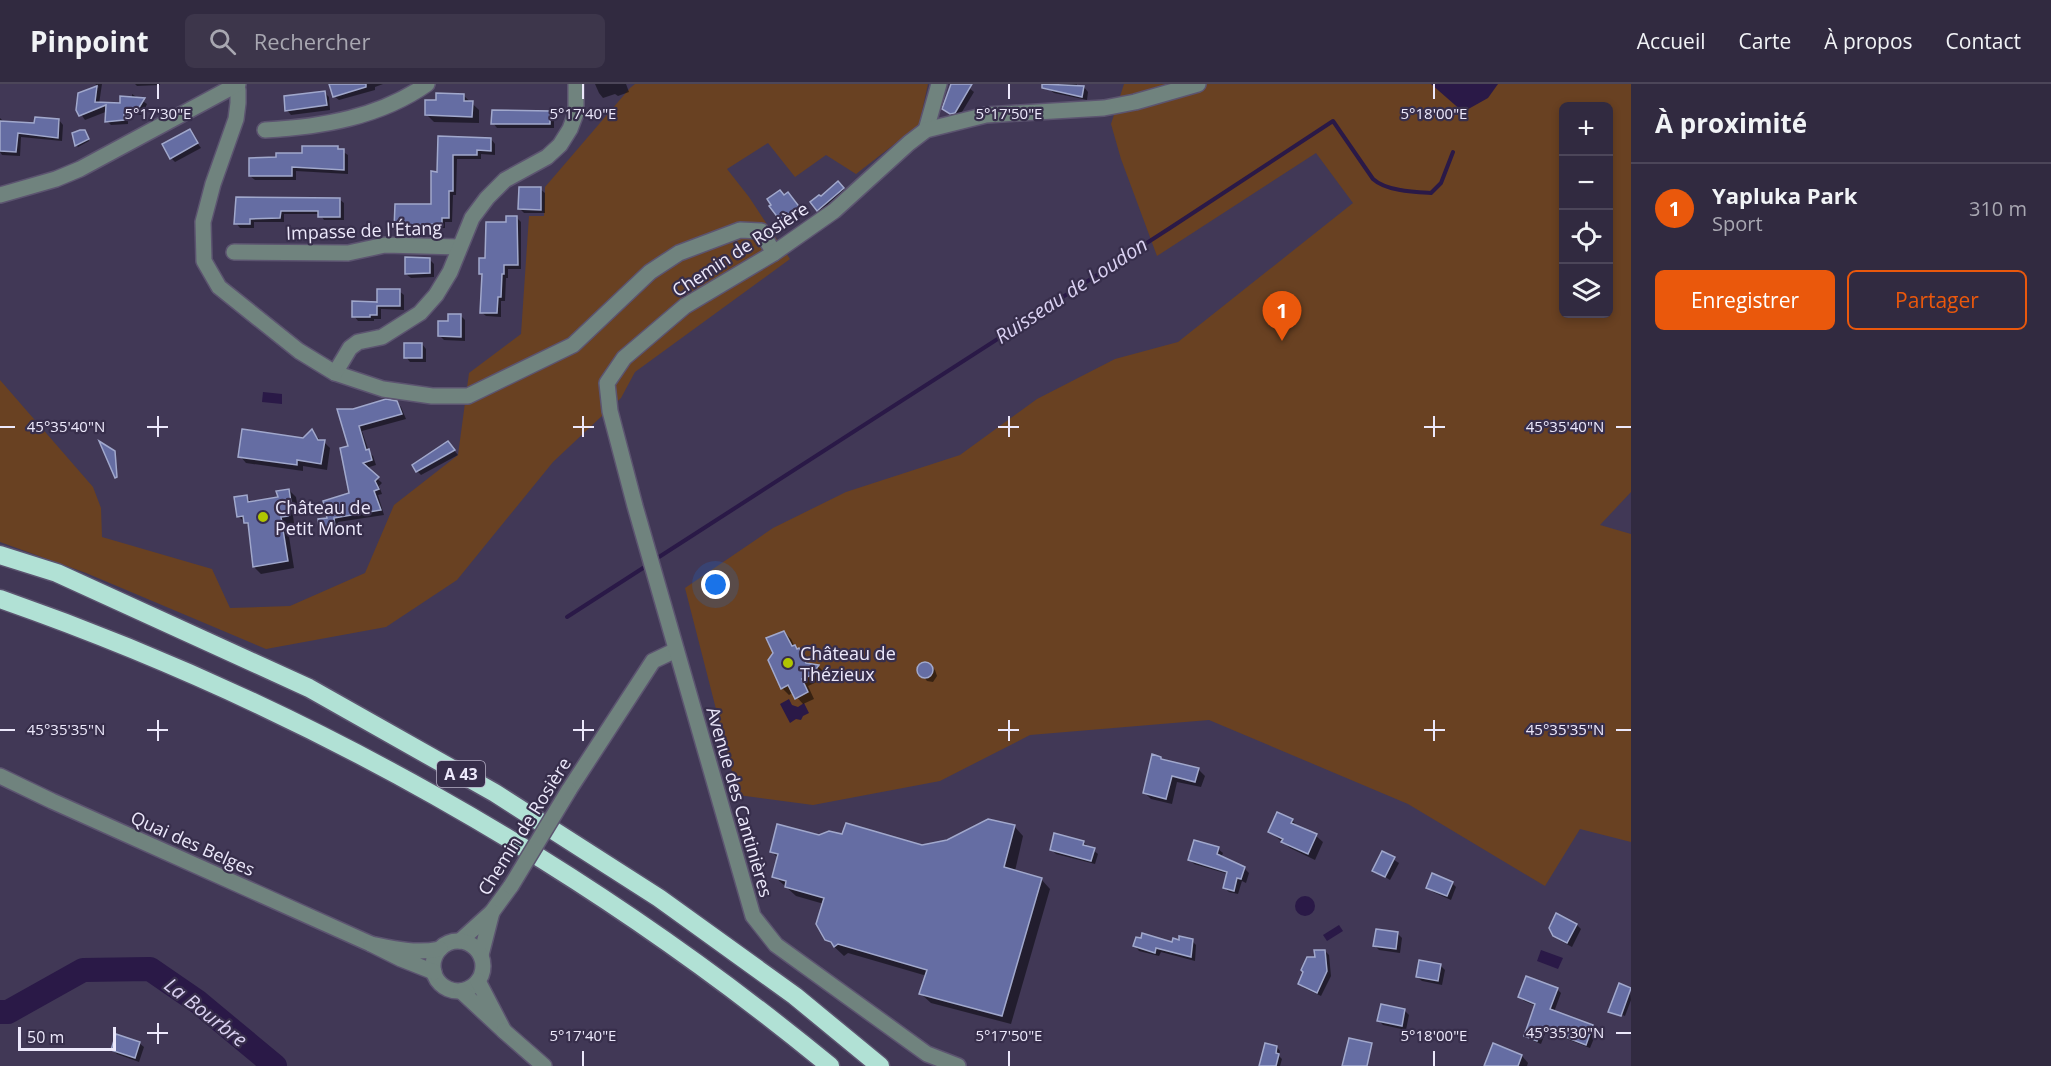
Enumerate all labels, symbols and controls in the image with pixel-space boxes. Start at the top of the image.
search box [185,14,605,68]
text: Pinpoint [30,22,149,60]
icon: search [206,25,239,58]
text: Rechercher [254,26,370,56]
text: Accueil [1637,27,1705,55]
text: Carte [1738,27,1791,55]
text: À propos [1824,27,1913,55]
text: Contact [1946,27,2021,55]
map controls [1559,102,1613,318]
button: + [1559,102,1613,156]
text: 5°17'30"E [125,103,191,123]
text: 5°17'40"E [550,103,616,123]
text: 5°17'50"E [976,103,1042,123]
text: 5°18'00"E [1401,103,1467,123]
text: À proximité [1655,105,1807,141]
button: − [1559,156,1613,210]
text: Yapluka Park [1712,180,1858,210]
text: 1 [1669,195,1680,222]
text: 310 m [1969,195,2027,222]
street label: Chemin de Rosière [667,196,813,302]
button: locate [1559,210,1613,264]
text: Sport [1712,210,1763,237]
street label: Impasse de l'Étang [286,215,443,245]
water label: Ruisseau de Loudon [990,231,1152,349]
button: layers [1559,264,1613,318]
button: Enregistrer [1655,270,1835,330]
button: Partager [1847,270,2027,330]
pin: 1 [1262,292,1302,341]
text: 45°35'40"N [27,416,105,436]
text: 45°35'40"N [1526,416,1604,436]
place label: Château de Petit Mont [275,495,371,540]
marker: Château de Petit Mont [256,510,270,524]
your location [701,570,730,599]
place label: Château de Thézieux [800,641,896,686]
marker: Château de Thézieux [781,656,795,670]
street label: Avenue des Cantinières [701,704,779,900]
text: 45°35'35"N [27,719,105,739]
text: 45°35'35"N [1526,719,1604,739]
street label: Chemin de Rosière [472,753,576,899]
road number: A 43 [437,761,485,787]
street label: Quai des Belges [127,805,259,881]
water label: La Bourbre [159,971,253,1053]
text: 45°35'30"N [1526,1022,1604,1042]
scale bar [18,1024,116,1052]
text: 5°17'40"E [550,1025,616,1045]
text: 5°17'50"E [976,1025,1042,1045]
text: 5°18'00"E [1401,1025,1467,1045]
text: 50 m [27,1026,64,1048]

